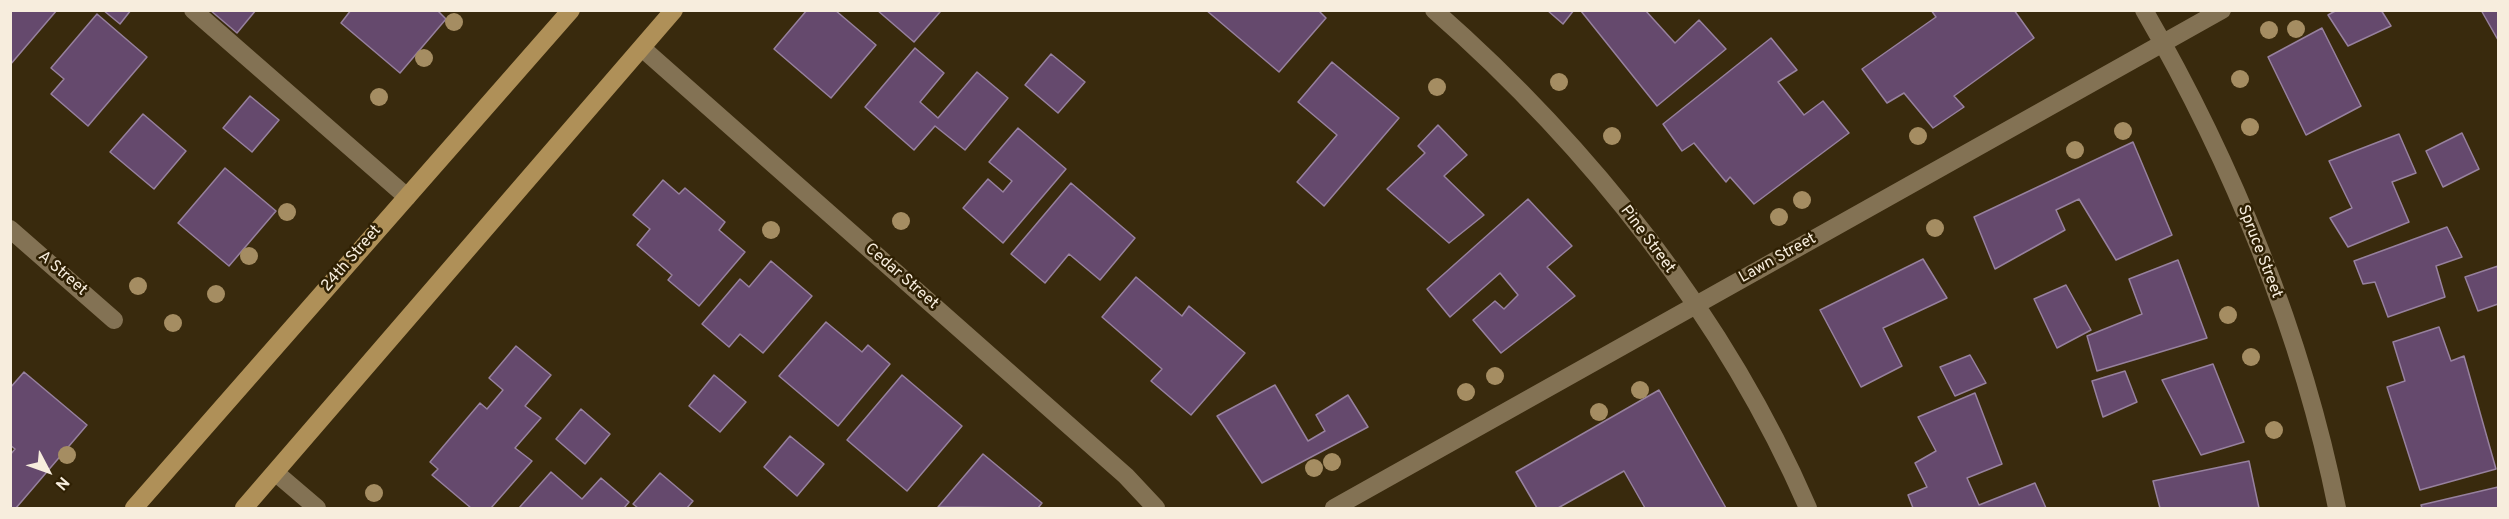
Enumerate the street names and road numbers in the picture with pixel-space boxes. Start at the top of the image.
street label: Pine Street [1615,202,1679,278]
street label: Spruce Street [2232,203,2286,301]
street label: 24th Street [318,222,386,296]
street label: Lawn Street [1736,230,1820,288]
street label: Cedar Street [860,240,942,314]
street label: A Street [34,248,90,300]

